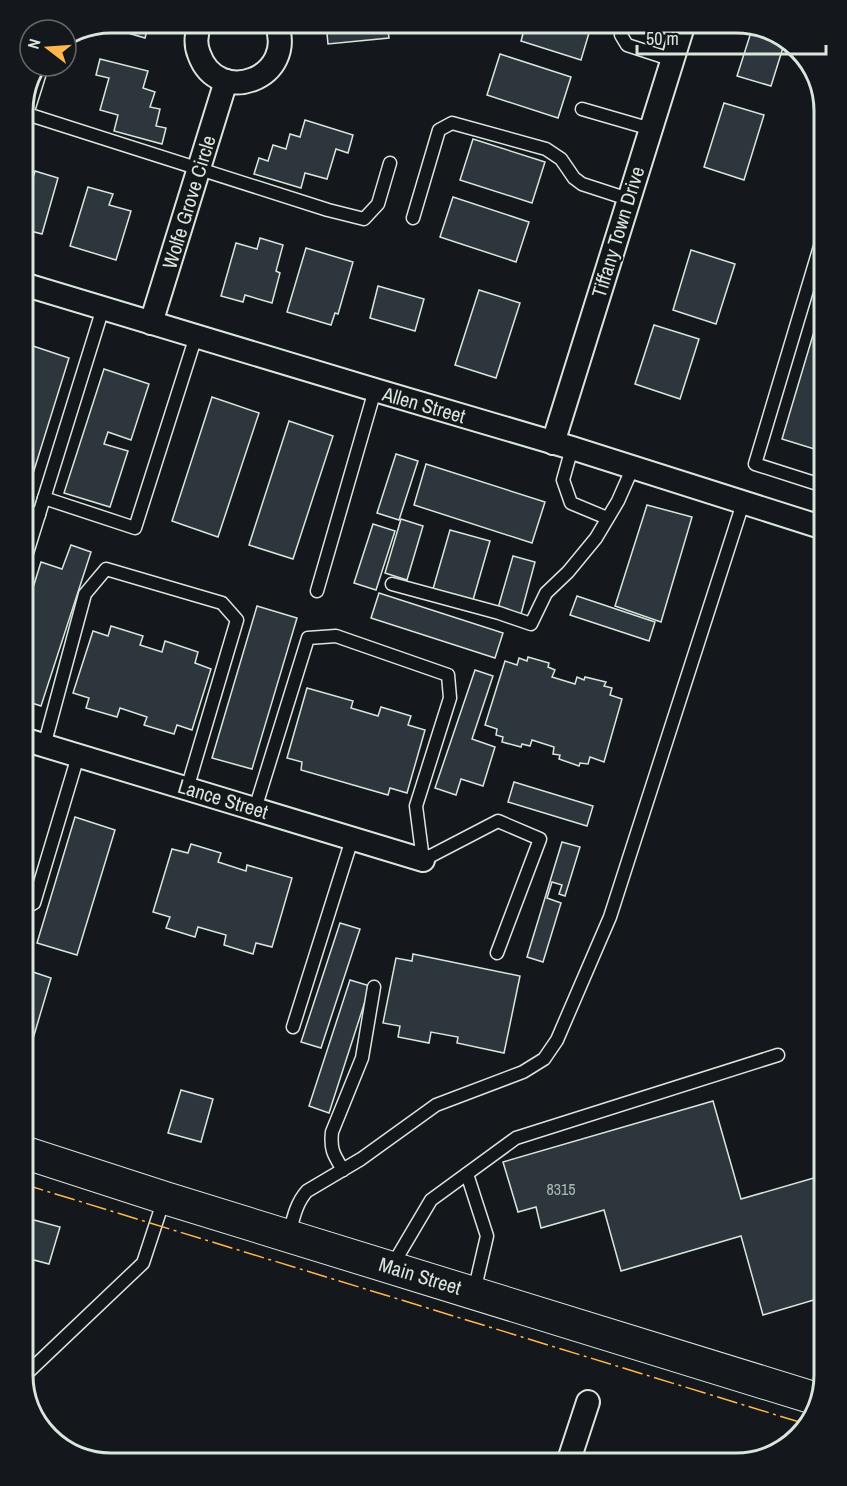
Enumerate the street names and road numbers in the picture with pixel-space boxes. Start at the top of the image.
street label: Wolfe Grove Circle [155,132,222,272]
street label: Tiffany Town Drive [585,163,650,301]
street label: Allen Street [379,380,469,429]
street label: Lance Street [175,772,272,825]
street label: Main Street [376,1250,465,1301]

